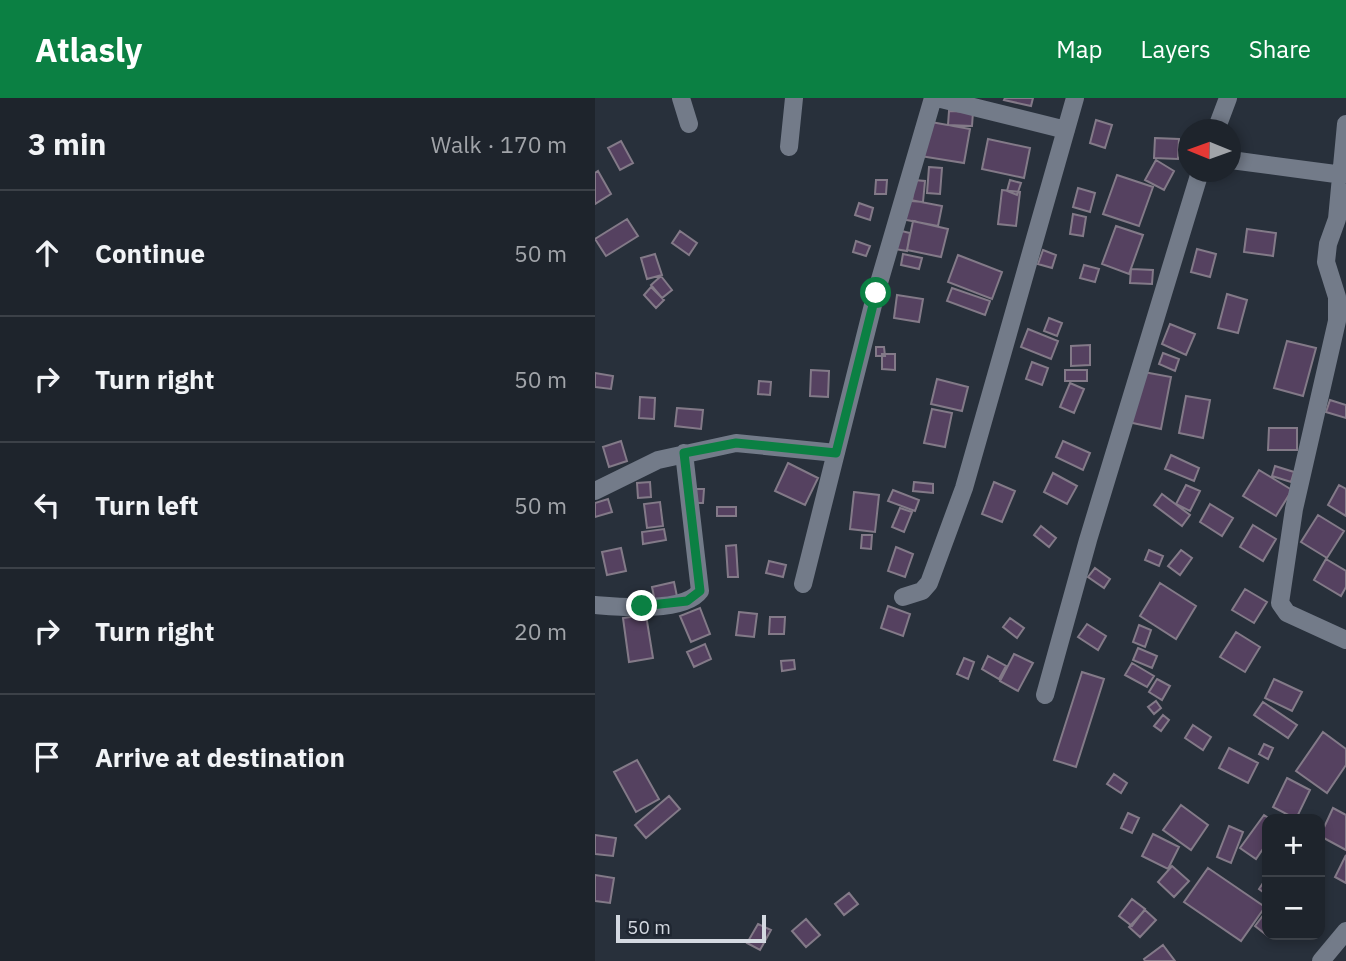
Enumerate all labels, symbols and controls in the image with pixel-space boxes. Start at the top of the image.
text: Atlasly [35,28,142,71]
text: Map [1056,33,1103,65]
text: Layers [1141,33,1211,65]
text: Share [1249,33,1311,65]
north arrow [1178,119,1241,182]
text: 3 min [28,124,106,163]
text: Walk · 170 m [431,129,567,159]
icon: ahead [28,234,66,272]
text: Continue [95,236,205,270]
text: 50 m [514,238,567,268]
route start [860,277,891,308]
icon: right [28,360,66,398]
text: Turn right [95,362,214,396]
text: 50 m [514,364,567,394]
icon: left [28,486,66,524]
text: Turn left [95,488,198,522]
text: 50 m [514,490,567,520]
route end [626,590,657,621]
icon: right [28,612,66,650]
text: Turn right [95,614,214,648]
text: 20 m [514,616,567,646]
icon: arrive [28,738,66,776]
text: Arrive at destination [95,740,345,774]
map controls [1262,814,1325,940]
button: + [1262,814,1325,877]
button: − [1262,877,1325,940]
scale bar [616,912,767,944]
text: 50 m [627,915,671,939]

